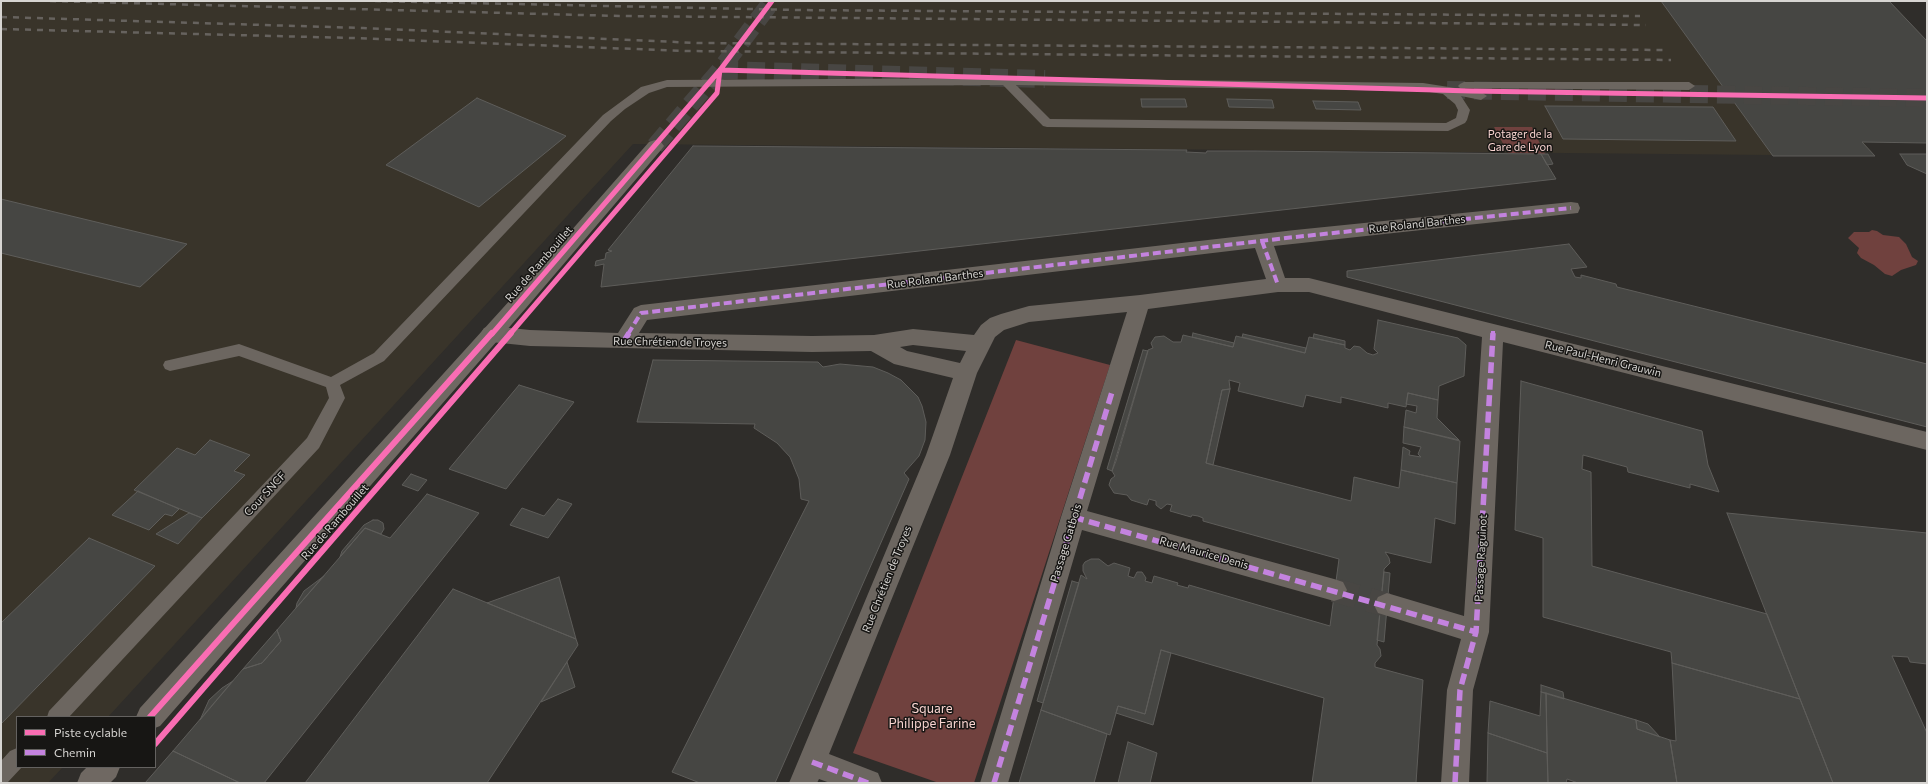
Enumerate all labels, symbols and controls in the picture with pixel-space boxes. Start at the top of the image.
park label: Potager de la Gare de Lyon [1488,127,1552,153]
street label: Rue Roland Barthes [1368,212,1466,236]
street label: Rue de Rambouillet [502,223,576,305]
street label: Rue Roland Barthes [886,267,984,291]
street label: Rue Chrétien de Troyes [613,334,727,350]
street label: Rue Paul-Henri Grauwin [1543,338,1663,380]
street label: Cour SNCF [241,469,289,519]
street label: Rue de Rambouillet [298,481,372,563]
street label: Passage Gatbois [1048,502,1084,584]
street label: Passage Raguinot [1472,514,1490,602]
street label: Rue Chrétien de Troyes [860,524,914,634]
street label: Rue Maurice Denis [1158,534,1250,572]
park label: Square Philippe Farine [888,701,976,732]
legend [16,716,156,768]
text: Piste cyclable [54,725,127,739]
text: Chemin [54,745,96,759]

